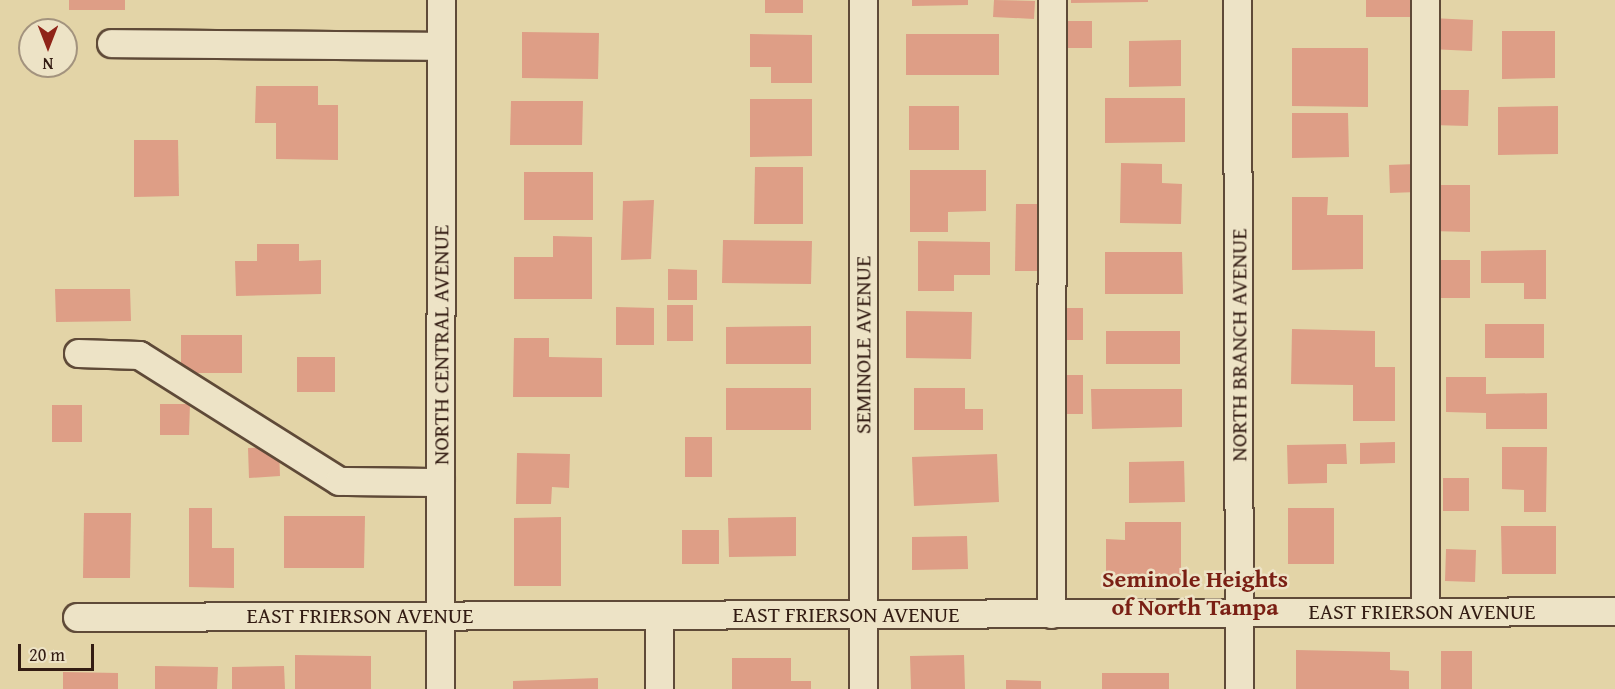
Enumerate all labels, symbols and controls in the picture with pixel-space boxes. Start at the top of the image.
north arrow [18,18,78,78]
text: N [43,52,53,76]
street label: NORTH CENTRAL AVENUE [428,225,454,465]
street label: NORTH BRANCH AVENUE [1226,228,1252,462]
street label: SEMINOLE AVENUE [850,256,876,434]
district label: Seminole Heights of North Tampa [1102,565,1288,621]
street label: EAST FRIERSON AVENUE [1309,599,1535,625]
street label: EAST FRIERSON AVENUE [733,602,959,628]
street label: EAST FRIERSON AVENUE [247,603,473,629]
scale bar [21,632,98,670]
text: 20 m [29,641,65,668]

